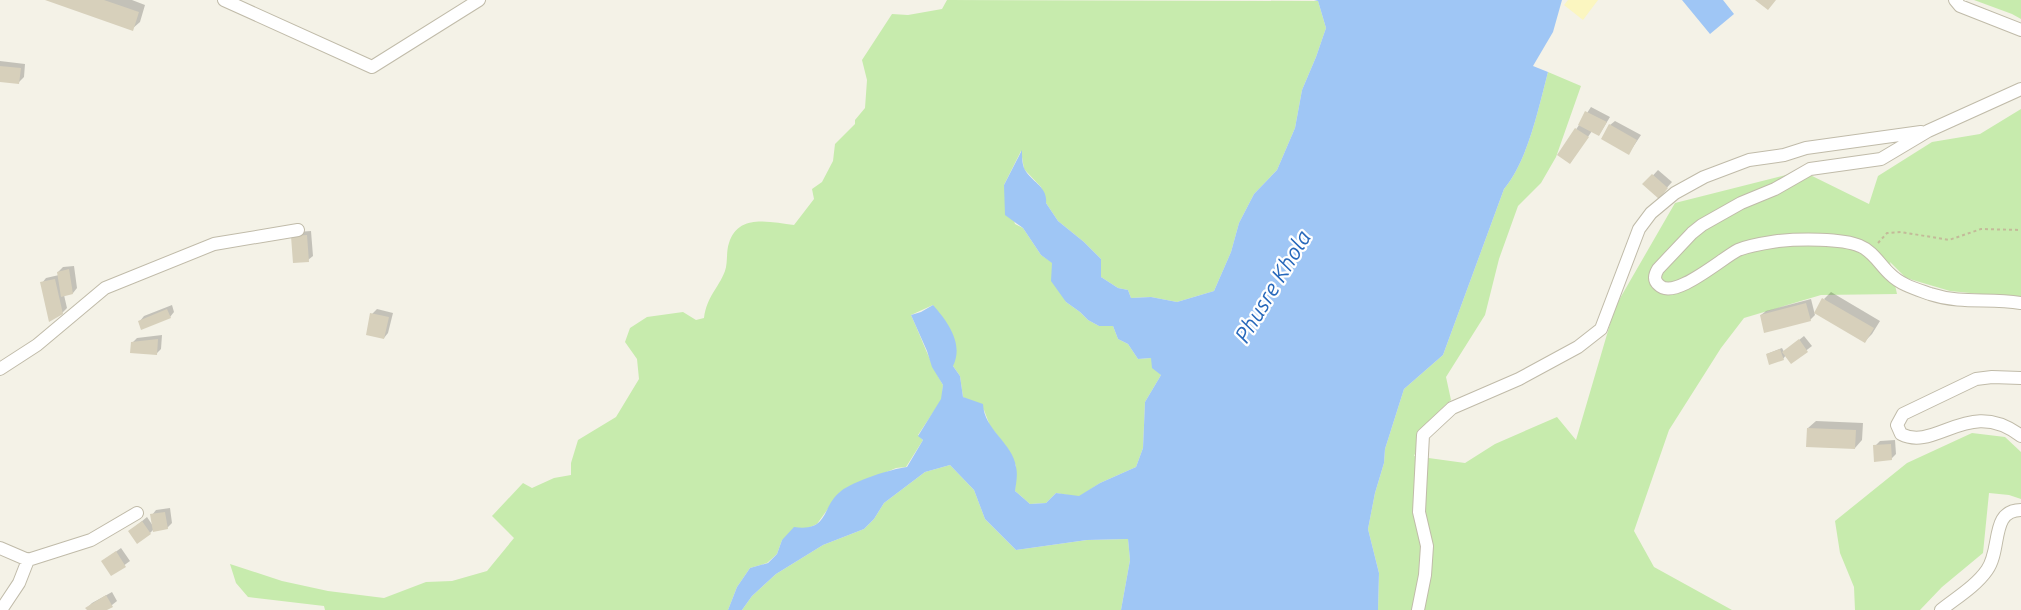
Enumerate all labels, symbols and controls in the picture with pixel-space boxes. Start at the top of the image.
water label: Phusre Khola [1229,225,1315,347]

